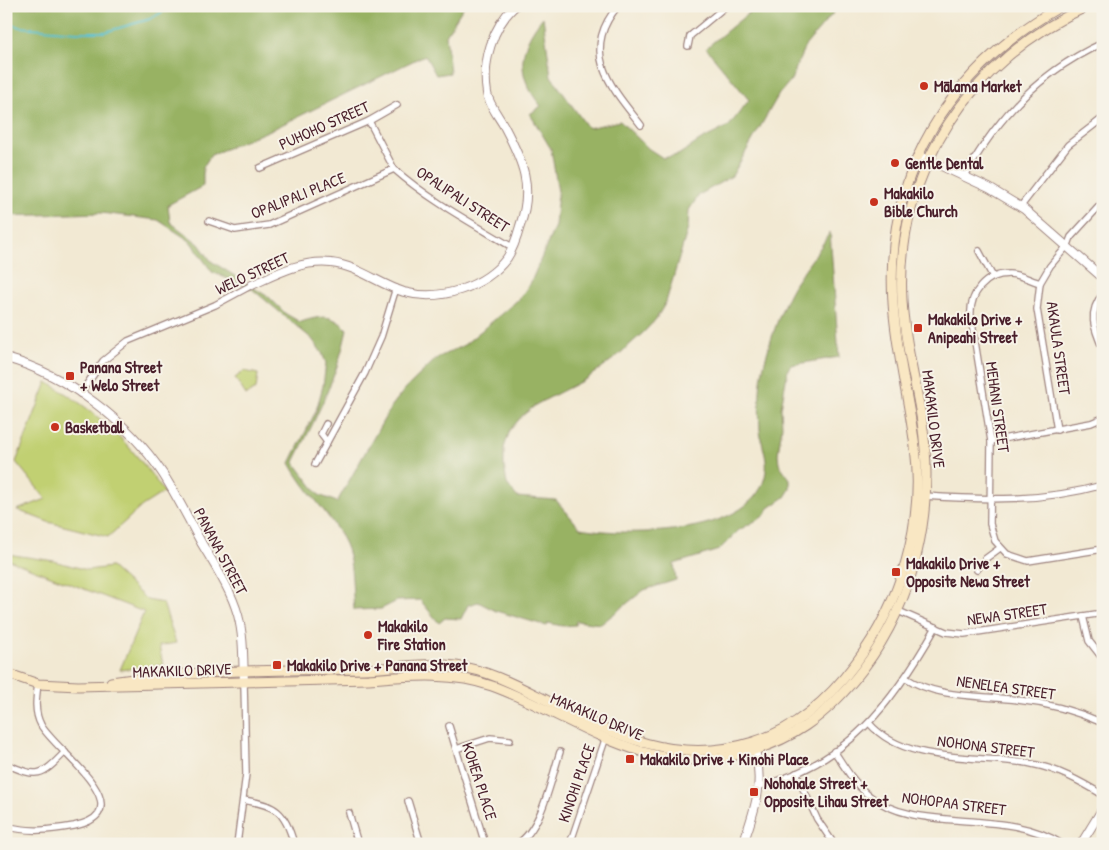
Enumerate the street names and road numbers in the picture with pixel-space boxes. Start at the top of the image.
street label: PUHOHO STREET [275,95,373,155]
street label: OPALIPALI STREET [412,161,514,238]
street label: OPALIPALI PLACE [247,166,349,224]
street label: WELO STREET [211,246,293,300]
street label: AKAULA STREET [1042,300,1077,397]
street label: MEHANI STREET [981,360,1015,454]
street label: MAKAKILO DRIVE [917,369,951,469]
street label: PANANA STREET [189,504,253,599]
street label: NEWA STREET [966,597,1049,631]
street label: MAKAKILO DRIVE [132,657,232,683]
street label: NENELEA STREET [955,669,1057,705]
street label: MAKAKILO DRIVE [547,687,647,745]
street label: NOHONA STREET [936,729,1036,763]
street label: KOHEA PLACE [457,739,503,823]
street label: KINOHI PLACE [552,741,600,825]
street label: NOHOPAA STREET [901,786,1008,820]

